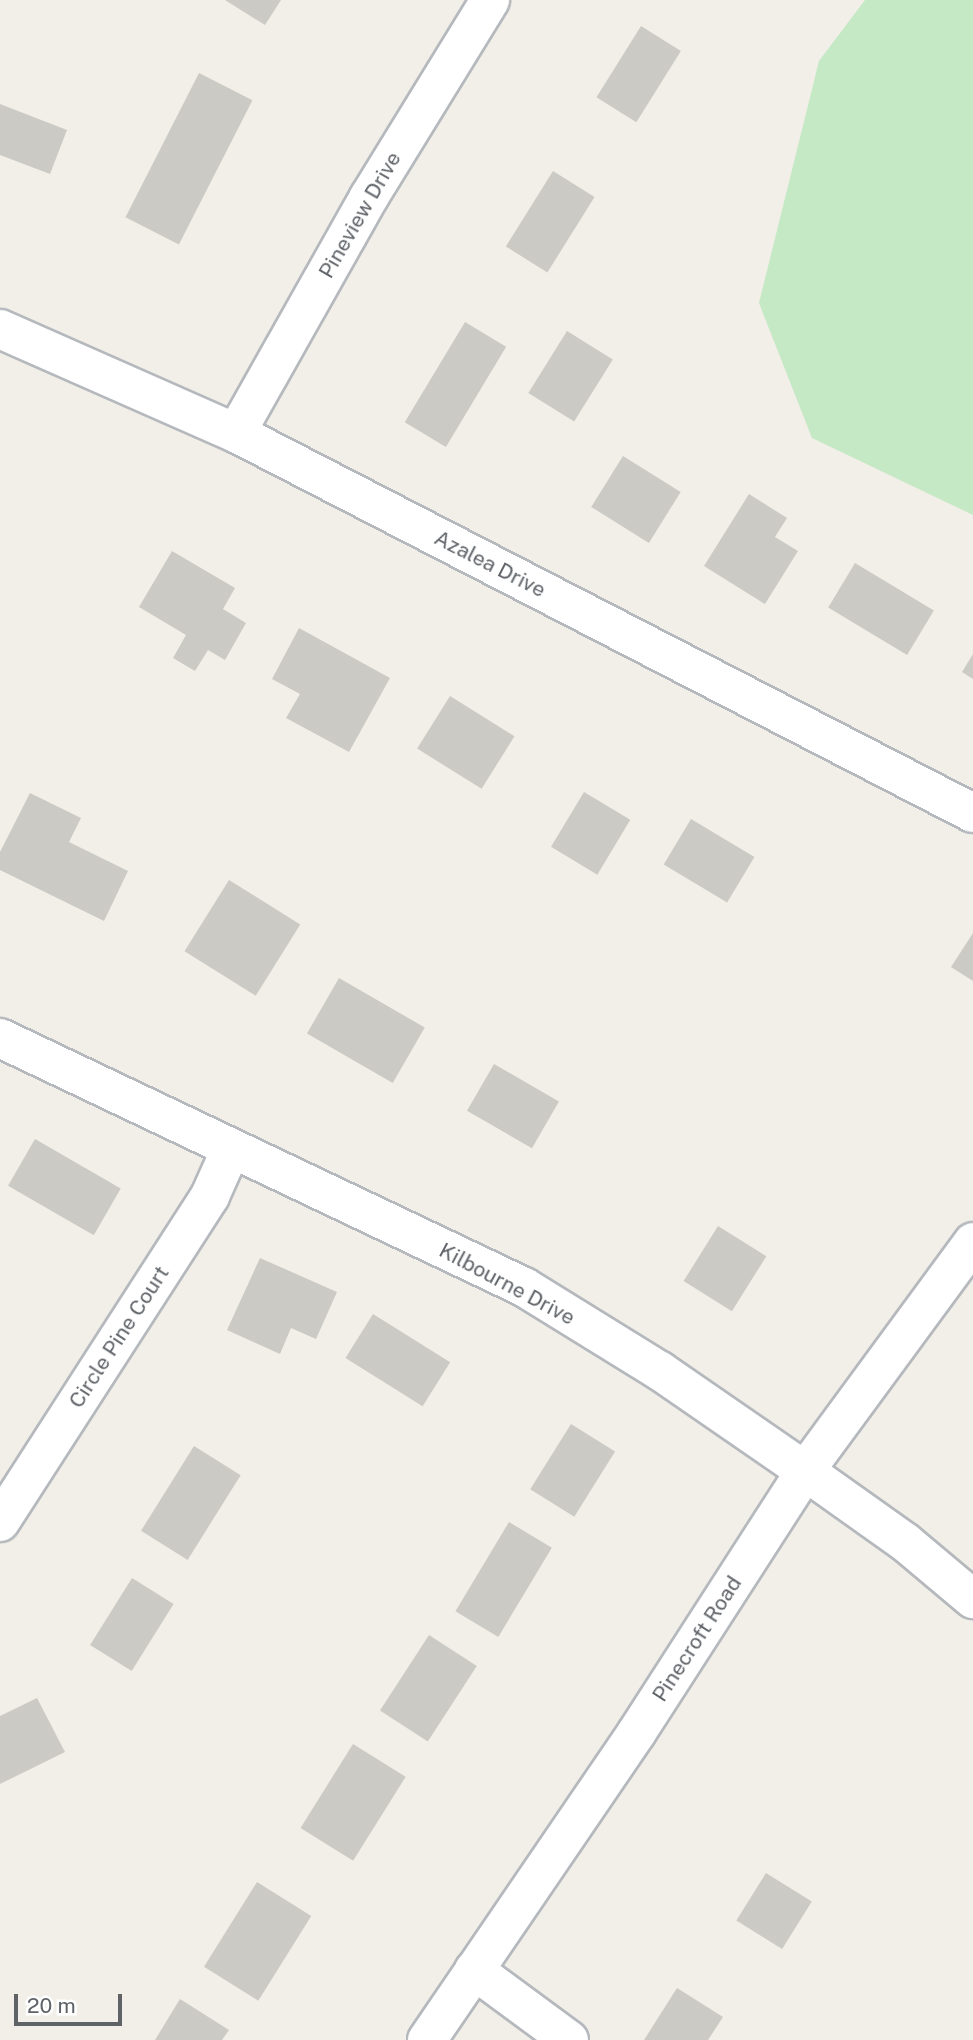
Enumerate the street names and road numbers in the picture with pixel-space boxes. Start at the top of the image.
street label: Pineview Drive [314,147,406,283]
street label: Azalea Drive [430,525,550,603]
street label: Kilbourne Drive [435,1238,579,1330]
street label: Circle Pine Court [64,1261,174,1413]
street label: Pinecroft Road [647,1572,747,1706]

